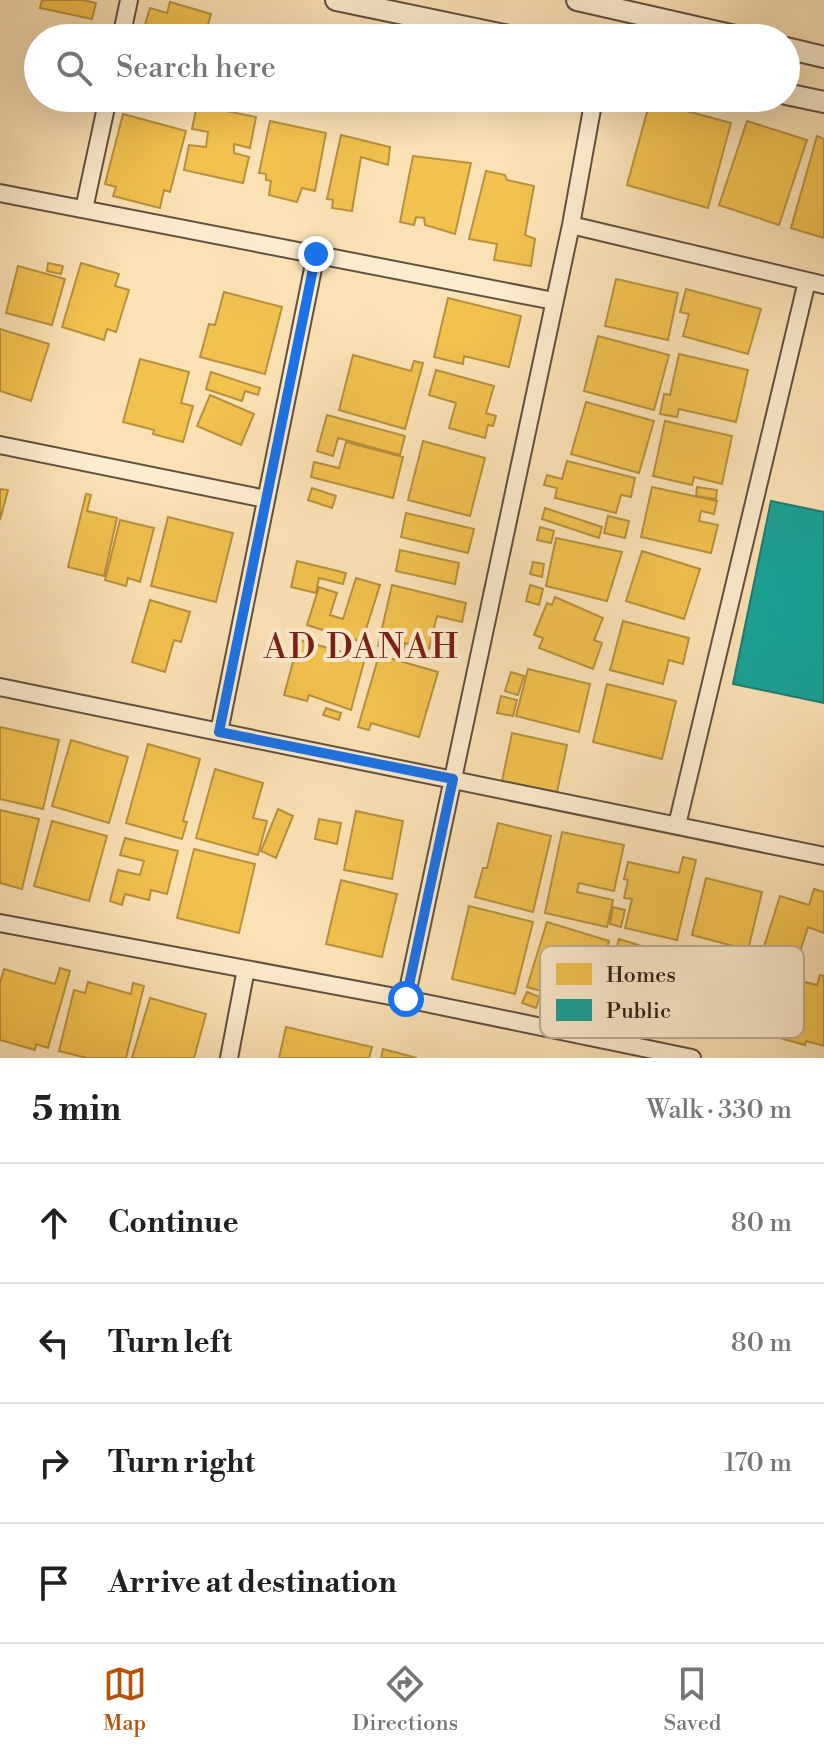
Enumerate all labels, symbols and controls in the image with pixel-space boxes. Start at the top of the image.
search box [24,24,800,112]
icon: search [52,46,96,90]
text: Search here [116,49,276,87]
route end [298,236,334,272]
district label: AD DANAH [263,627,460,669]
legend [540,946,804,1038]
text: Homes [606,962,676,989]
route start [388,981,424,1017]
text: Public [606,998,671,1025]
text: 5 min [32,1089,121,1131]
text: Walk · 330 m [647,1094,792,1126]
icon: ahead [32,1201,76,1245]
text: Continue [108,1204,239,1242]
text: 80 m [731,1207,792,1239]
icon: left [32,1321,76,1365]
text: Turn left [108,1324,232,1362]
text: 80 m [731,1327,792,1359]
icon: right [32,1441,76,1485]
text: Turn right [108,1444,255,1482]
text: 170 m [724,1447,792,1479]
icon: arrive [32,1561,76,1605]
text: Arrive at destination [108,1564,397,1602]
tab: Map [103,1662,147,1737]
tab: Directions [352,1662,458,1737]
tab: Saved [664,1662,721,1737]

